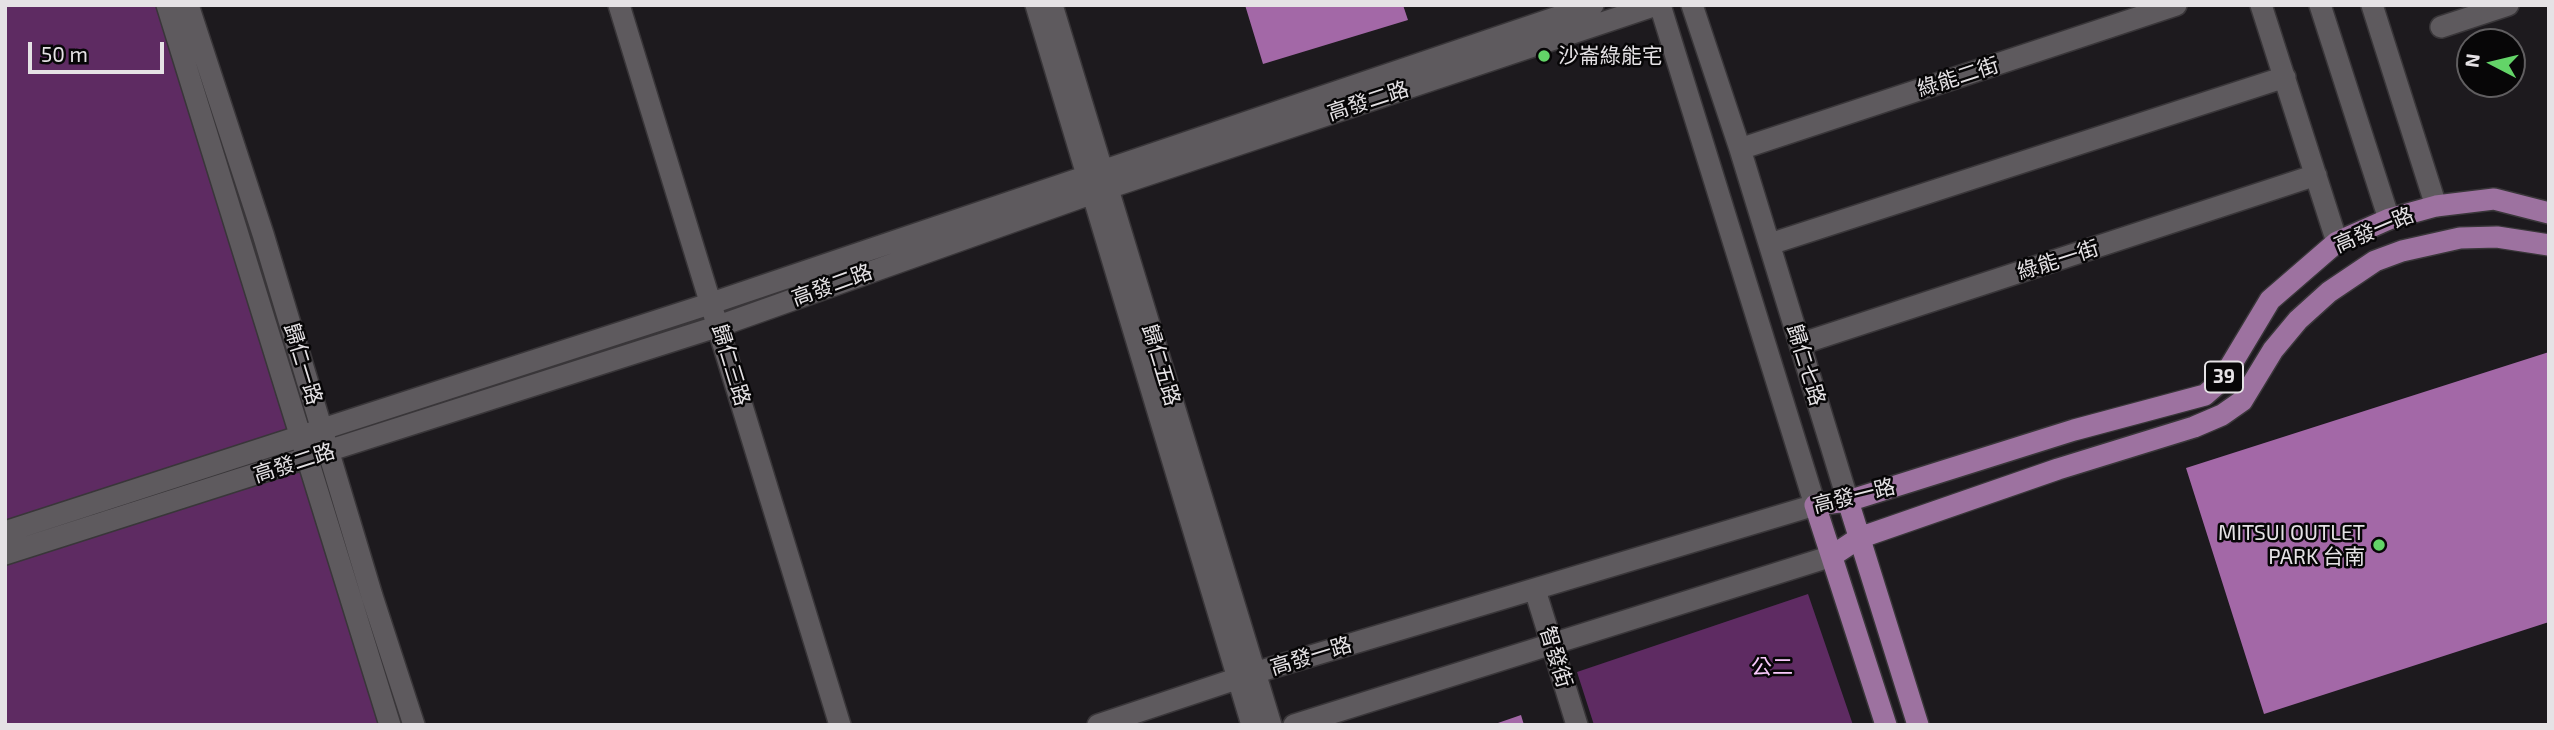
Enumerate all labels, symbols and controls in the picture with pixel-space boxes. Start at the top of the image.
scale bar [32,28,168,72]
north arrow [2456,28,2526,98]
text: 50 m [41,41,88,66]
place label: 沙崙綠能宅 [1558,43,1663,69]
marker: 沙崙綠能宅 [1536,48,1552,64]
street label: 綠能二街 [1914,52,2002,102]
text: N [2459,52,2484,69]
street label: 高發二路 [1324,76,1412,126]
street label: 高發一路 [2330,202,2418,258]
street label: 綠能一街 [2014,235,2102,285]
street label: 高發二路 [788,259,876,311]
street label: 歸仁一路 [279,320,327,408]
street label: 歸仁三路 [707,321,755,409]
street label: 歸仁五路 [1137,321,1185,409]
street label: 歸仁七路 [1782,321,1830,409]
road number: 39 [2205,362,2243,392]
street label: 高發二路 [250,438,338,488]
street label: 高發一路 [1810,474,1898,518]
place label: MITSUI OUTLET PARK 台南 [2218,520,2365,570]
marker: MITSUI OUTLET PARK 台南 [2371,537,2387,553]
street label: 智發街 [1535,623,1577,691]
street label: 高發一路 [1267,632,1355,680]
park label: 公二 [1751,654,1793,680]

